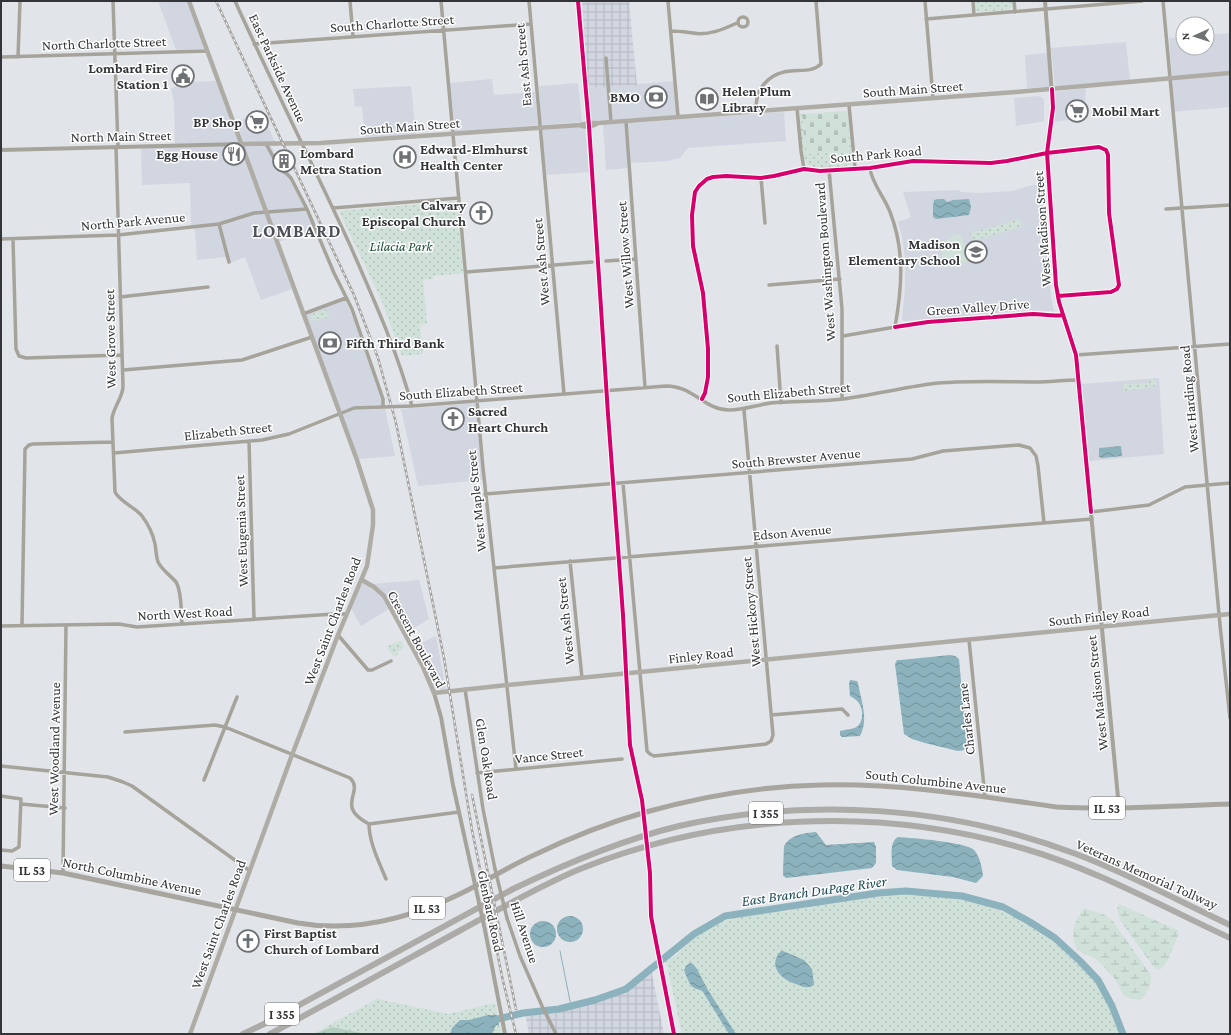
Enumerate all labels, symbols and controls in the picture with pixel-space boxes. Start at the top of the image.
street label: East Parkside Avenue [246,11,310,125]
street label: South Charlotte Street [329,11,455,35]
north arrow [1175,16,1215,56]
street label: East Ash Street [511,22,535,107]
text: N [1179,32,1191,41]
street label: North Charlotte Street [42,33,167,53]
place label: Lombard Fire Station 1 [88,60,168,92]
public building icon: Lombard Fire Station 1 [170,63,196,89]
street label: South Main Street [862,77,964,100]
place label: Helen Plum Library [722,83,791,115]
bank icon: BMO [643,84,669,110]
library icon: Helen Plum Library [694,86,720,112]
place label: BMO [610,89,640,105]
supermarket icon: Mobil Mart [1064,98,1090,124]
place label: Mobil Mart [1092,103,1161,119]
supermarket icon: BP Shop [244,109,270,135]
place label: BP Shop [193,114,242,130]
street label: South Main Street [359,114,461,137]
street label: North Main Street [71,127,172,145]
restaurant icon: Egg House [221,141,247,167]
place label: Edward-Elmhurst Health Center [420,141,529,173]
street label: South Park Road [830,142,923,166]
hospital icon: Edward-Elmhurst Health Center [392,144,418,170]
place label: Lombard Metra Station [300,145,382,177]
place label: Egg House [156,146,218,162]
building icon: Lombard Metra Station [271,148,297,174]
street label: West Madison Street [1030,170,1054,287]
street label: West Washington Boulevard [811,181,839,342]
place label: Calvary Episcopal Church [362,197,466,229]
church icon: Calvary Episcopal Church [468,200,494,226]
street label: West Willow Street [613,200,637,309]
street label: North Park Avenue [80,208,186,234]
street label: West Ash Street [529,217,553,306]
district label: LOMBARD [252,221,342,241]
place label: Madison Elementary School [848,236,960,268]
park label: Lilacia Park [370,238,433,254]
school or university icon: Madison Elementary School [963,239,989,265]
street label: West Grove Street [101,289,119,389]
street label: Green Valley Drive [926,295,1030,319]
bank icon: Fifth Third Bank [317,330,343,356]
place label: Fifth Third Bank [346,335,445,351]
street label: West Harding Road [1176,344,1202,453]
street label: South Elizabeth Street [399,379,524,403]
street label: South Elizabeth Street [727,379,852,405]
place label: Sacred Heart Church [468,403,548,435]
church icon: Sacred Heart Church [440,406,466,432]
street label: Elizabeth Street [183,418,273,444]
street label: South Brewster Avenue [731,444,861,472]
street label: West Maple Street [463,449,489,552]
street label: West Eugenia Street [231,474,251,587]
street label: Edson Avenue [752,521,832,543]
street label: West Saint Charles Road [300,554,364,687]
street label: West Hickory Street [738,556,764,668]
street label: West Ash Street [552,576,578,665]
street label: Crescent Boulevard [385,588,450,691]
street label: North West Road [137,602,234,623]
street label: South Finley Road [1048,603,1151,629]
street label: West Madison Street [1083,634,1111,751]
street label: Finley Road [668,644,735,666]
street label: West Woodland Avenue [45,682,63,816]
street label: Charles Lane [954,682,978,756]
street label: Glen Oak Road [473,717,501,802]
street label: Vance Street [514,743,584,767]
street label: South Columbine Avenue [865,766,1007,796]
road number: IL 53 [1089,797,1125,819]
road number: I 355 [749,802,783,824]
street label: Veterans Memorial Tollway [1074,836,1221,913]
street label: North Columbine Avenue [61,853,203,899]
street label: West Saint Charles Road [187,857,249,991]
road number: IL 53 [14,859,50,881]
street label: Glenbard Road [475,869,508,954]
water label: East Branch DuPage River [740,873,888,910]
road number: IL 53 [409,897,445,919]
street label: Hill Avenue [507,899,543,965]
place label: First Baptist Church of Lombard [264,925,379,957]
church icon: First Baptist Church of Lombard [235,928,261,954]
road number: I 355 [265,1003,299,1025]

